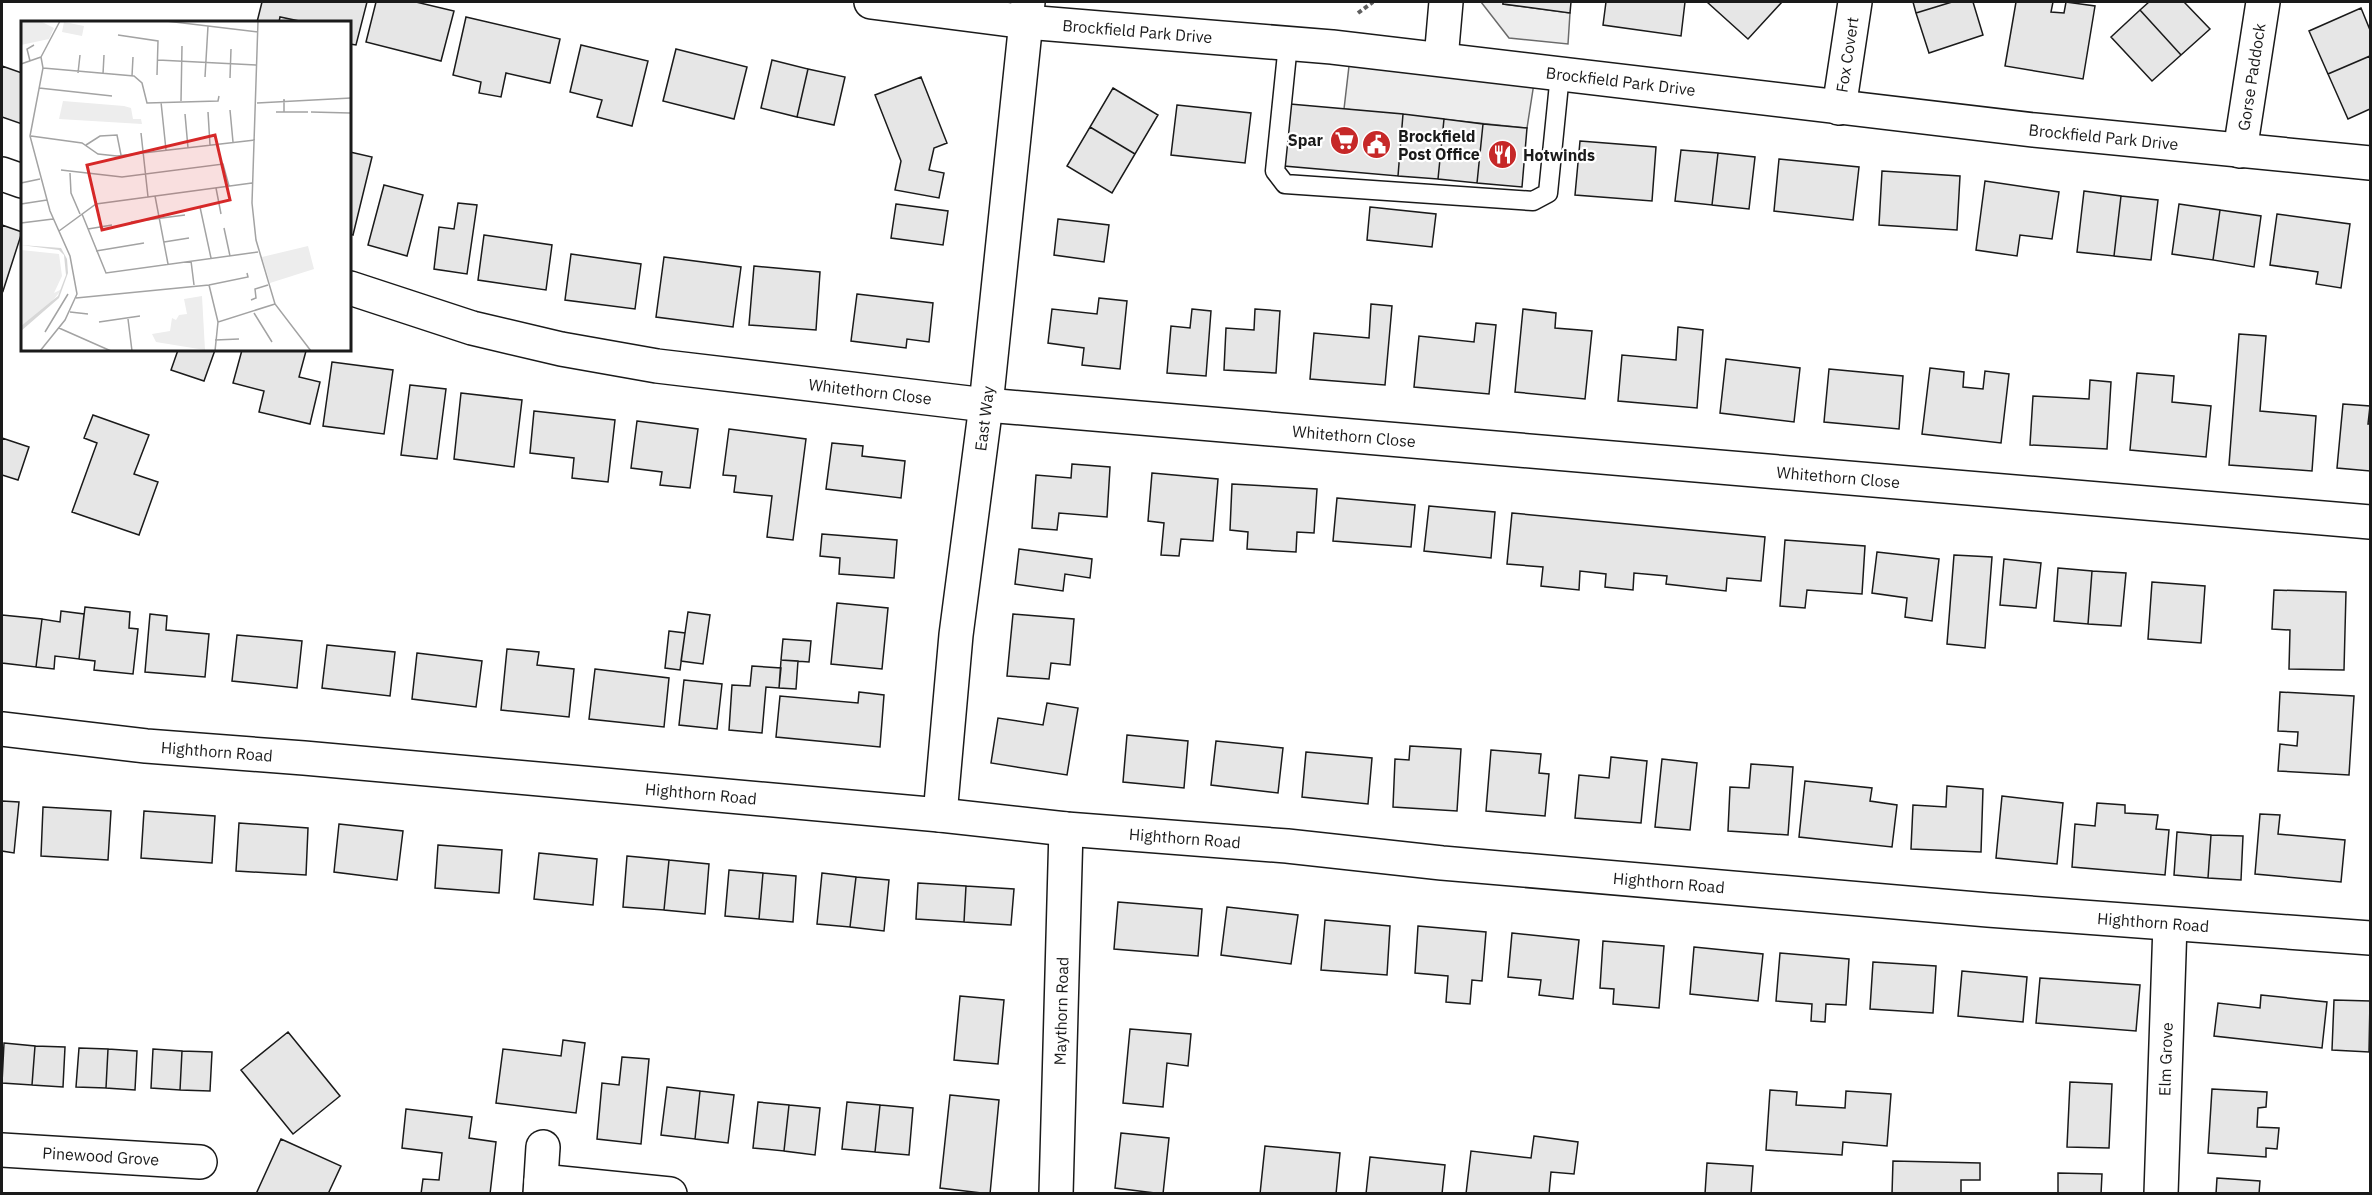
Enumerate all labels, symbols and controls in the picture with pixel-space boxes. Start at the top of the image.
street label: Brockfield Park Drive [1062,15,1213,47]
street label: Fox Covert [1831,15,1863,94]
inset map [21,21,351,351]
street label: Gorse Paddock [2233,21,2270,132]
street label: Brockfield Park Drive [1545,62,1697,100]
street label: Brockfield Park Drive [2027,119,2179,154]
supermarket icon: Spar [1328,124,1360,156]
place label: Brockfield Post Office [1398,126,1480,164]
public building icon: Brockfield Post Office [1361,129,1393,161]
place label: Spar [1288,130,1324,150]
restaurant icon: Hotwinds [1486,139,1518,171]
place label: Hotwinds [1523,145,1595,165]
street label: Whitethorn Close [807,374,933,409]
street label: East Way [970,385,998,452]
street label: Whitethorn Close [1291,421,1417,451]
street label: Whitethorn Close [1776,462,1901,492]
street label: Highthorn Road [160,737,273,766]
street label: Highthorn Road [644,779,758,809]
street label: Highthorn Road [1128,824,1242,852]
street label: Highthorn Road [1612,868,1726,897]
street label: Highthorn Road [2097,908,2210,936]
street label: Maythorn Road [1050,956,1072,1066]
street label: Elm Grove [2154,1022,2177,1096]
street label: Pinewood Grove [42,1142,160,1170]

